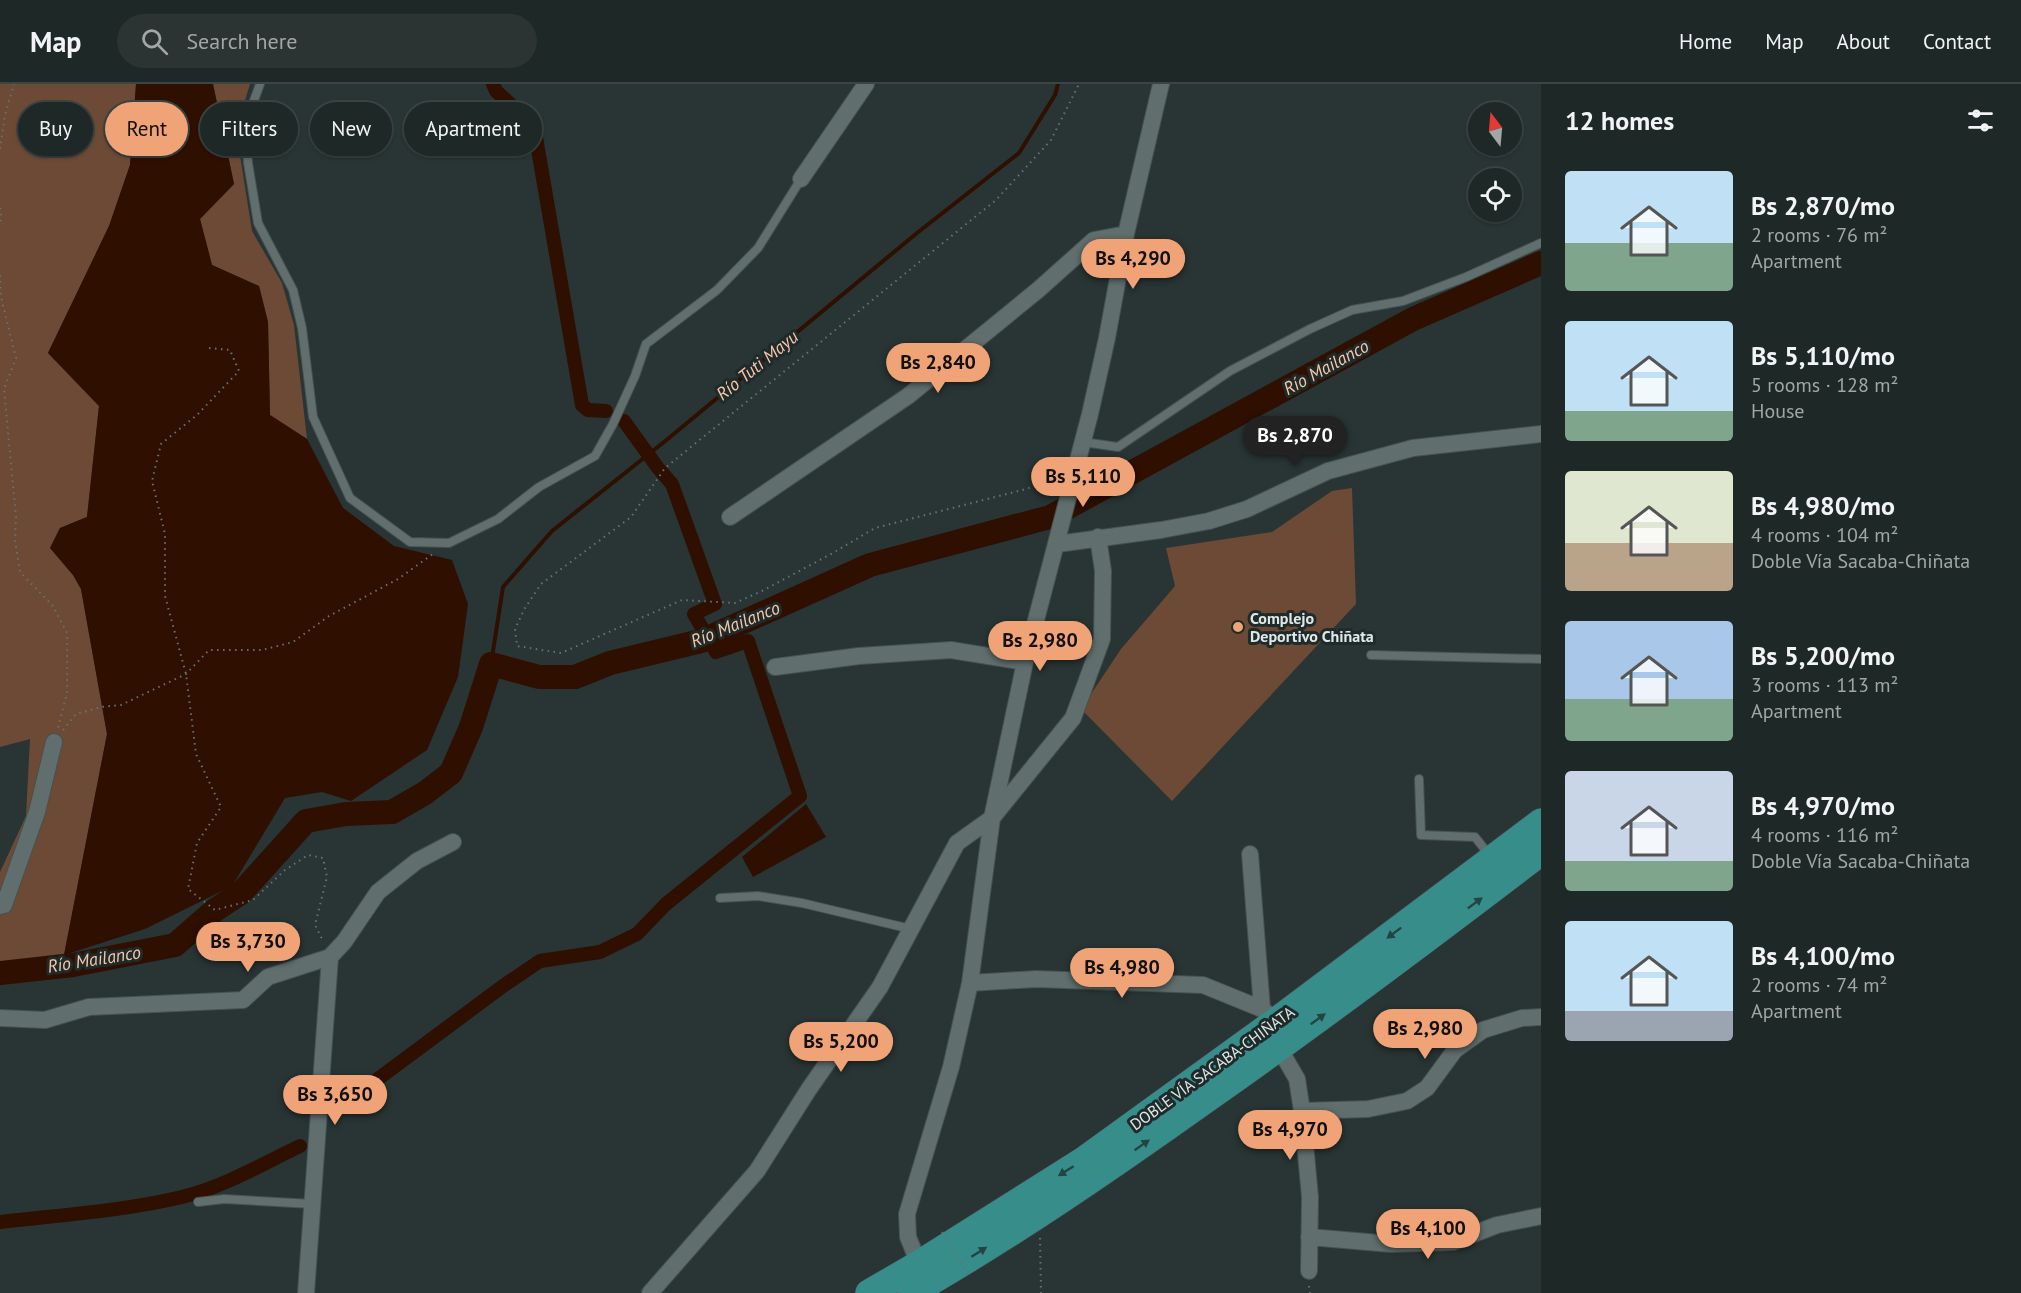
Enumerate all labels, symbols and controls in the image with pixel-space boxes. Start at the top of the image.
search box [117,14,537,68]
text: Map [30,23,81,60]
icon: search [138,25,171,58]
text: Search here [186,27,297,55]
text: Home [1679,28,1732,55]
text: Map [1765,28,1804,55]
text: About [1837,28,1890,55]
text: Contact [1923,28,1991,55]
chip: Buy [18,102,93,156]
chip: Rent [105,102,188,156]
chip: Filters [200,102,298,156]
chip: New [310,102,392,156]
chip: Apartment [404,102,542,156]
north arrow [1468,102,1522,156]
map controls [1468,102,1522,222]
text: 12 homes [1565,104,1674,137]
icon: filters [1964,104,1997,137]
button: locate [1468,168,1522,222]
text: Bs 2,870/mo [1751,189,1895,222]
icon: home [1613,195,1685,267]
text: 2 rooms · 76 m² [1751,222,1887,248]
pin: Bs 4,290 [1071,239,1195,290]
text: Bs 4,290 [1095,245,1171,271]
text: Apartment [1751,248,1842,274]
water label: Río Tuti Mayu [711,325,803,405]
water label: Río Mailanco [1279,334,1373,400]
text: Bs 5,110/mo [1751,339,1895,372]
pin: Bs 2,840 [876,343,1000,394]
icon: home [1613,345,1685,417]
text: Bs 2,840 [900,349,976,375]
text: 5 rooms · 128 m² [1751,372,1898,398]
text: House [1751,398,1805,424]
pin: Bs 2,870 [1233,416,1357,467]
text: Bs 2,870 [1257,422,1333,448]
pin: Bs 5,110 [1021,457,1145,508]
text: Bs 5,110 [1045,463,1121,489]
text: Bs 4,980/mo [1751,489,1895,522]
icon: home [1613,495,1685,567]
text: 4 rooms · 104 m² [1751,522,1898,548]
text: Doble Vía Sacaba-Chiñata [1751,548,1970,574]
water label: Río Mailanco [687,596,783,652]
place label: Complejo Deportivo Chiñata [1250,608,1374,646]
marker: Complejo Deportivo Chiñata [1231,620,1245,634]
pin: Bs 2,980 [978,621,1102,672]
text: Bs 2,980 [1002,627,1078,653]
text: Bs 5,200/mo [1751,639,1895,672]
icon: home [1613,645,1685,717]
text: 3 rooms · 113 m² [1751,672,1898,698]
text: Apartment [1751,698,1842,724]
text: Bs 4,970/mo [1751,789,1895,822]
icon: home [1613,795,1685,867]
text: 4 rooms · 116 m² [1751,822,1898,848]
text: Doble Vía Sacaba-Chiñata [1751,848,1970,874]
one-way arrow [1467,898,1482,910]
pin: Bs 3,730 [186,922,310,973]
one-way arrow [1386,927,1402,939]
text: Bs 3,730 [210,928,286,954]
text: Bs 4,100/mo [1751,939,1895,972]
water label: Río Mailanco [46,940,142,978]
icon: home [1613,945,1685,1017]
pin: Bs 4,980 [1060,948,1184,999]
text: Bs 4,980 [1084,954,1160,980]
text: 2 rooms · 74 m² [1751,972,1887,998]
text: Apartment [1751,998,1842,1024]
street label: DOBLE VÍA SACABA-CHIÑATA [1126,1001,1299,1134]
pin: Bs 2,980 [1363,1009,1487,1060]
one-way arrow [1310,1014,1325,1026]
text: Bs 2,980 [1387,1015,1463,1041]
pin: Bs 5,200 [779,1022,903,1073]
text: Bs 5,200 [803,1028,879,1054]
pin: Bs 3,650 [273,1075,397,1126]
text: Bs 3,650 [297,1081,373,1107]
pin: Bs 4,970 [1228,1110,1352,1161]
text: Bs 4,970 [1252,1116,1328,1142]
one-way arrow [1134,1139,1150,1151]
one-way arrow [1058,1166,1074,1177]
pin: Bs 4,100 [1366,1209,1490,1260]
text: Bs 4,100 [1390,1215,1466,1241]
one-way arrow [971,1247,988,1258]

